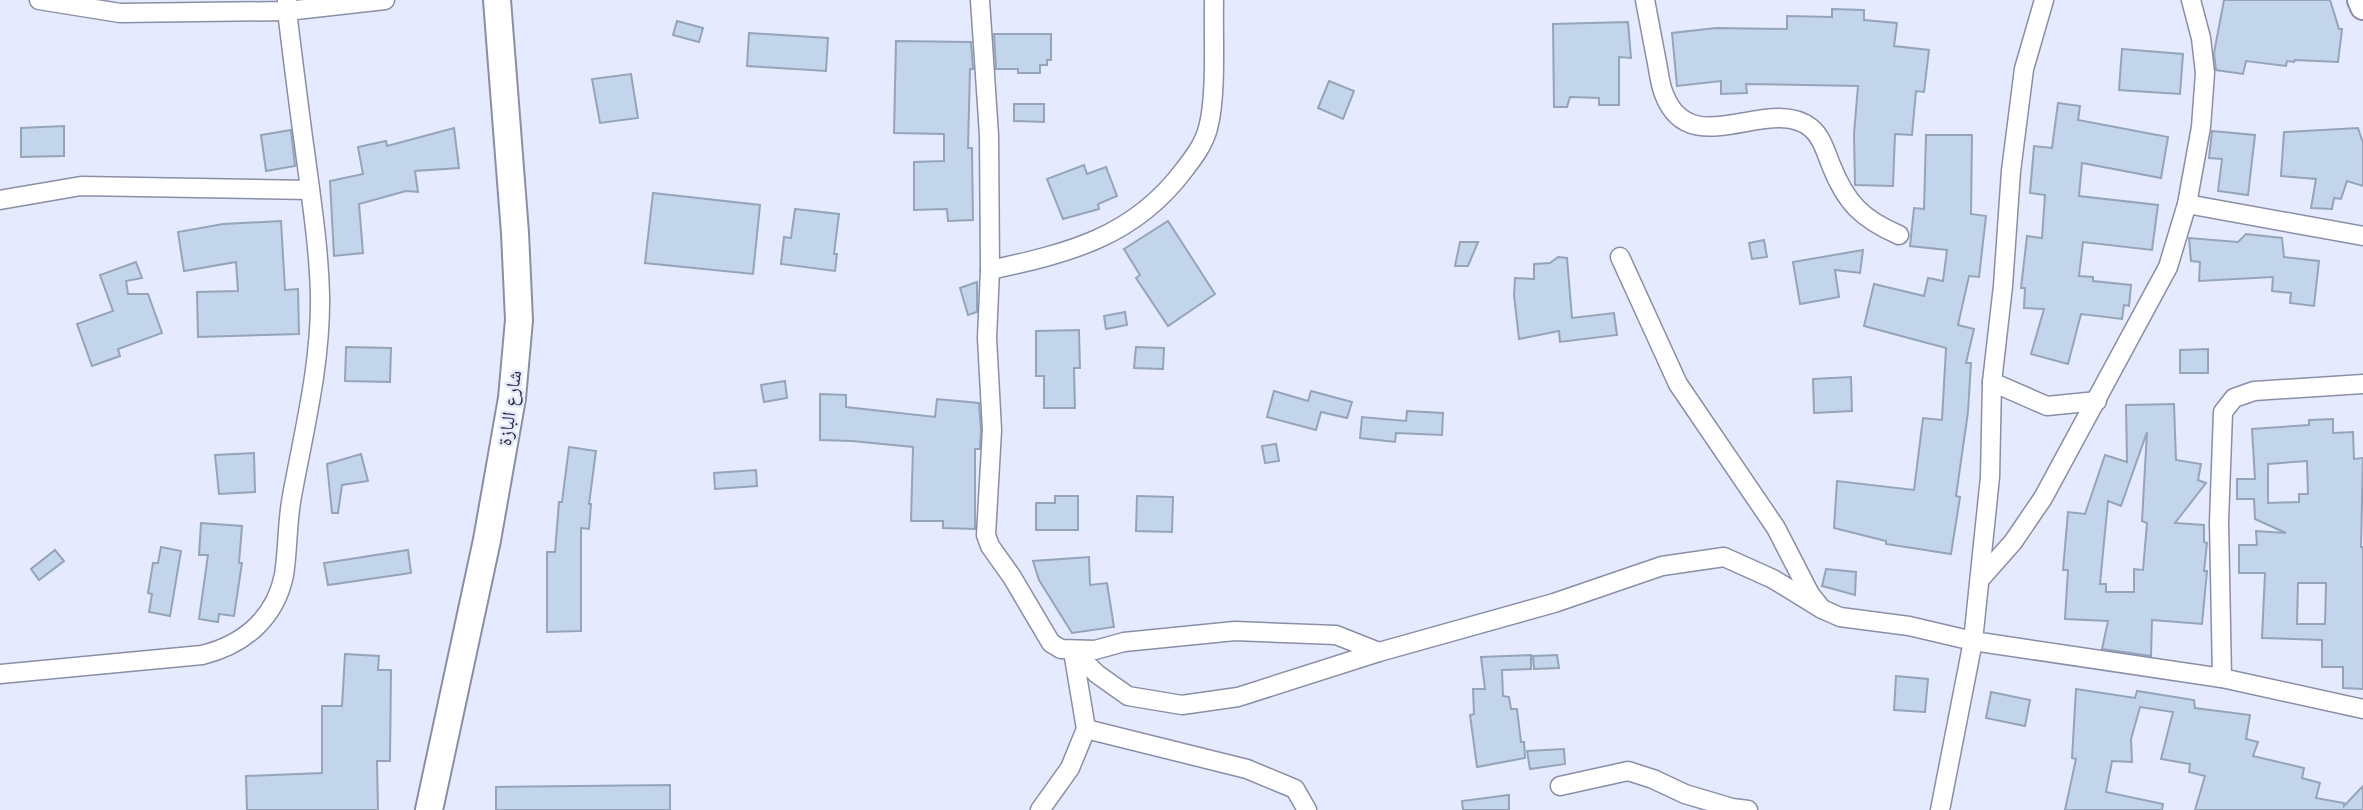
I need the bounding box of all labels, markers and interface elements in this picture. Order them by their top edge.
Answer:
street label: شارع البازة [491,369,528,447]

